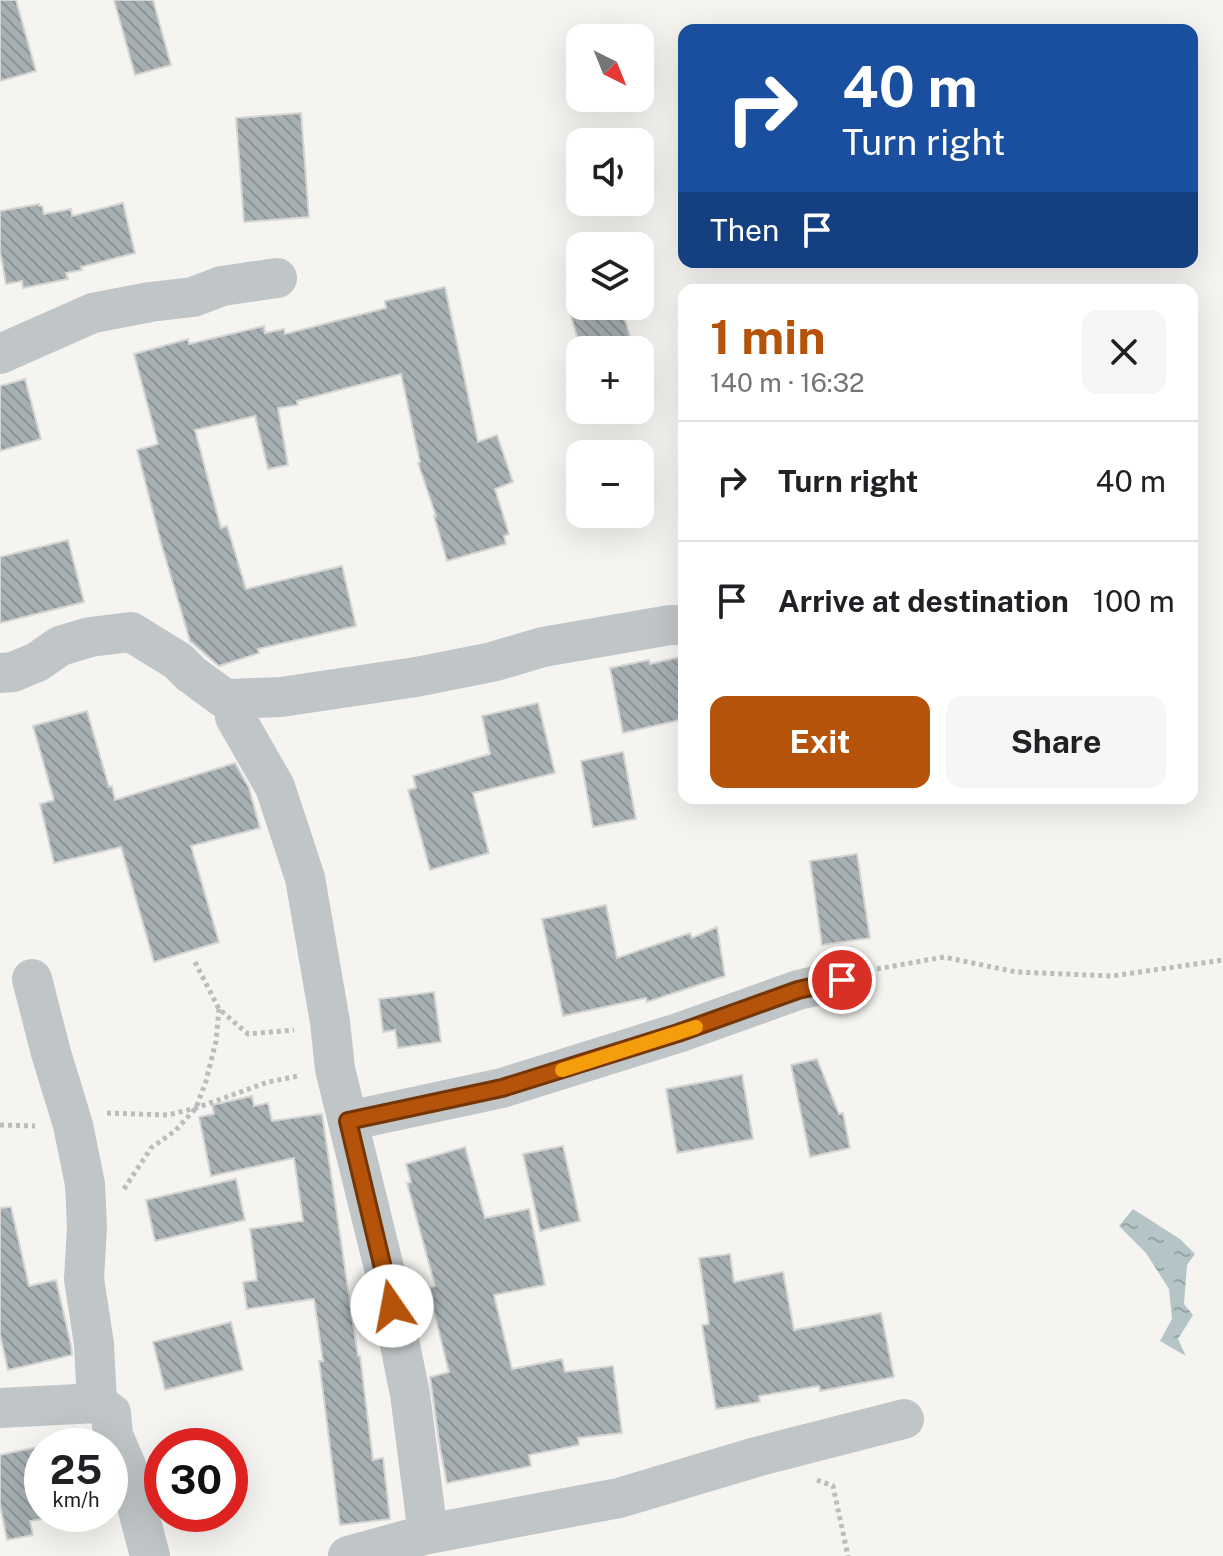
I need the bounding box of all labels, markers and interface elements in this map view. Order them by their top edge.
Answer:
north arrow [566,24,654,112]
map controls [566,24,654,528]
text: 40 m [842,54,978,120]
icon: right [710,56,814,160]
text: Turn right [842,121,1005,163]
button: sound [566,128,654,216]
icon: arrive [795,208,839,252]
text: Then [710,212,779,248]
button: layers [566,232,654,320]
text: 1 min [710,308,826,365]
button: close [1082,310,1166,394]
button: + [566,336,654,424]
text: 140 m · 16:32 [710,367,865,398]
button: − [566,440,654,528]
icon: right [710,459,754,503]
text: Turn right [778,463,918,499]
text: 40 m [1096,463,1166,499]
icon: arrive [710,579,754,623]
text: Arrive at destination [778,583,1069,619]
text: 100 m [1093,583,1175,619]
button: Exit [710,696,930,788]
button: Share [946,696,1166,788]
pin [808,946,876,1014]
icon: arrive [820,958,864,1002]
position arrow [350,1264,434,1348]
speed limit sign: 30 [144,1428,248,1532]
text: 25 [50,1446,102,1493]
text: km/h [52,1488,100,1512]

